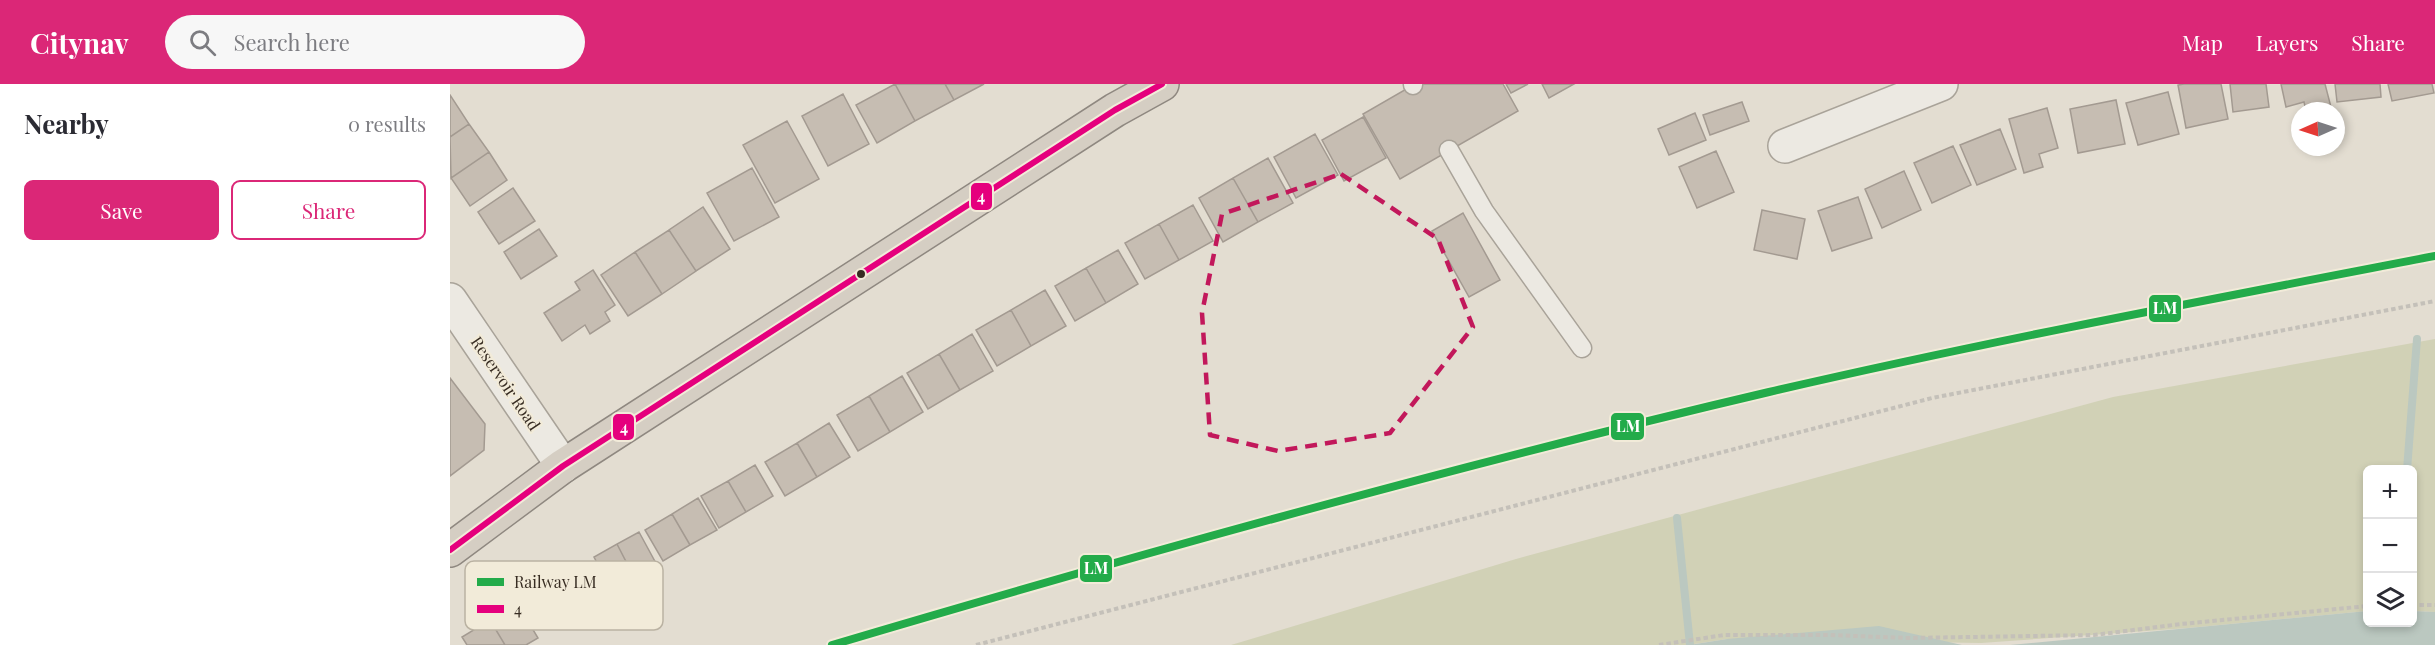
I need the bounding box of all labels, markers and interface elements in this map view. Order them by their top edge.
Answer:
search box [165,15,585,69]
text: Citynav [30,24,129,61]
icon: search [186,26,219,59]
text: Search here [234,27,350,57]
text: Map [2182,28,2223,56]
text: Layers [2256,28,2318,56]
text: Share [2351,28,2405,56]
north arrow [2291,102,2345,156]
text: Nearby [24,106,109,141]
text: 0 results [348,110,426,137]
button: Save [24,180,219,240]
button: Share [231,180,426,240]
line badge: 4 [970,182,993,211]
text: 4 [977,185,985,206]
unlabelled marker [855,268,867,280]
line badge: LM [2148,294,2182,323]
text: LM [2153,297,2177,318]
street label: Reservoir Road [467,332,545,434]
line badge: LM [1610,412,1645,441]
line badge: 4 [612,413,635,441]
text: LM [1616,415,1640,436]
text: 4 [620,416,628,437]
map controls [2363,465,2417,627]
button: + [2363,465,2417,519]
button: − [2363,519,2417,573]
line badge: LM [1079,554,1113,583]
text: LM [1084,557,1108,578]
legend [465,561,663,630]
text: Railway LM [514,571,597,592]
button: layers [2363,573,2417,627]
text: 4 [514,598,522,619]

